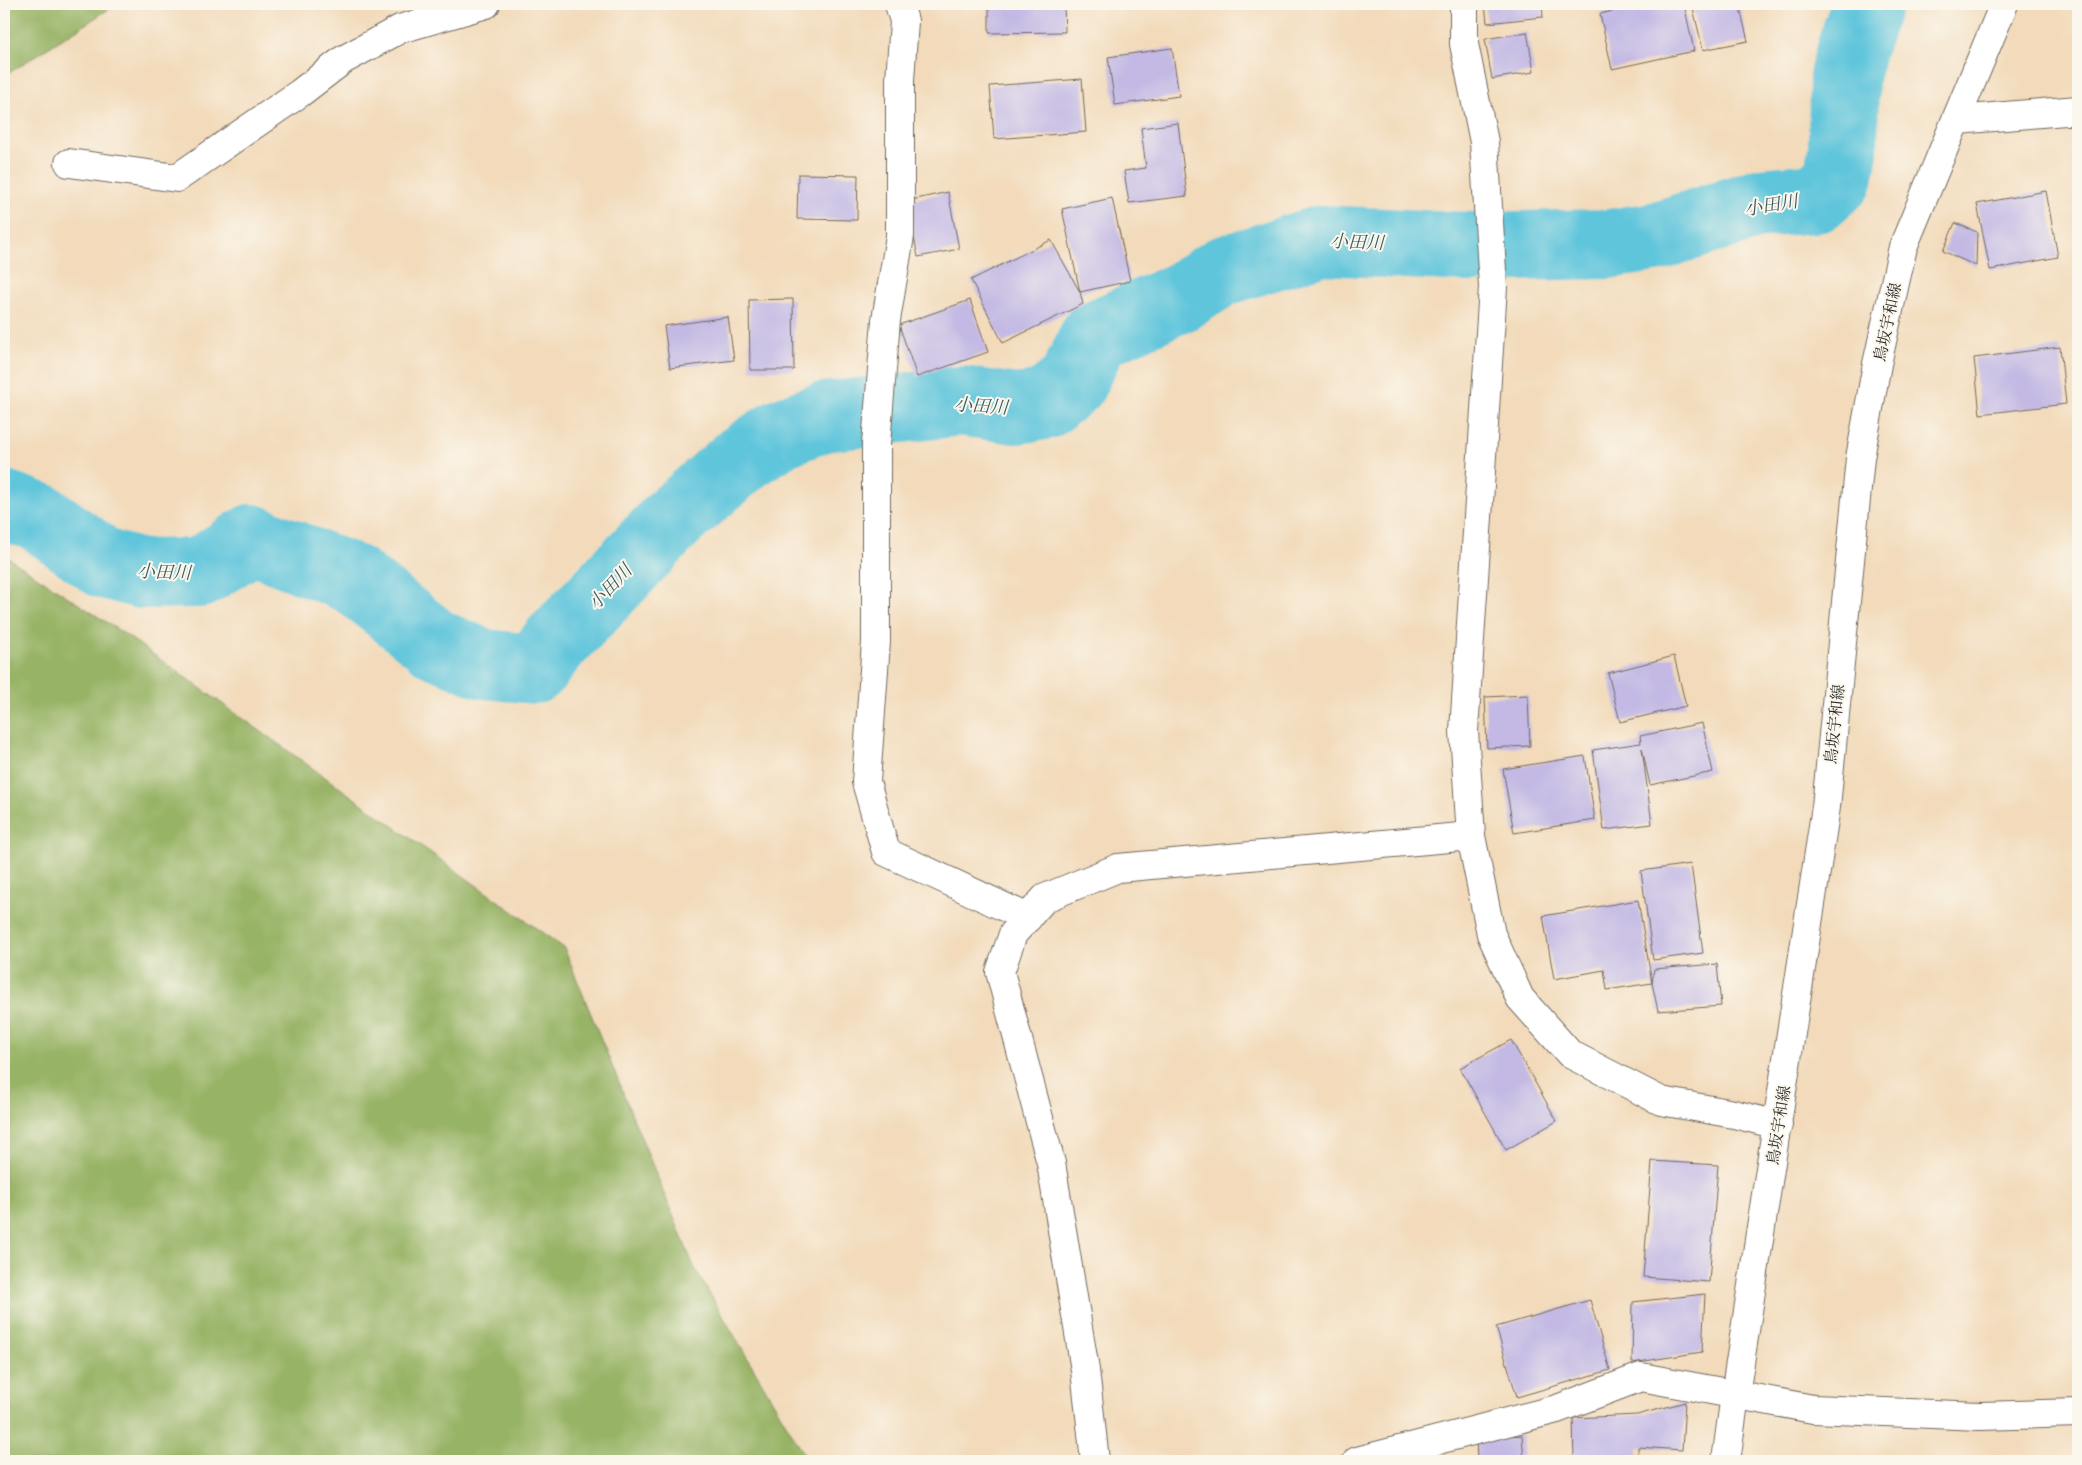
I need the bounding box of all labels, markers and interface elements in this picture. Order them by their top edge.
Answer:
water label: 小田川 [1743,190,1802,221]
water label: 小田川 [1330,230,1386,255]
street label: 鳥坂宇和線 [1870,281,1906,363]
water label: 小田川 [953,393,1011,420]
water label: 小田川 [584,558,639,615]
water label: 小田川 [137,560,193,585]
street label: 鳥坂宇和線 [1821,683,1849,765]
street label: 鳥坂宇和線 [1763,1084,1795,1166]

